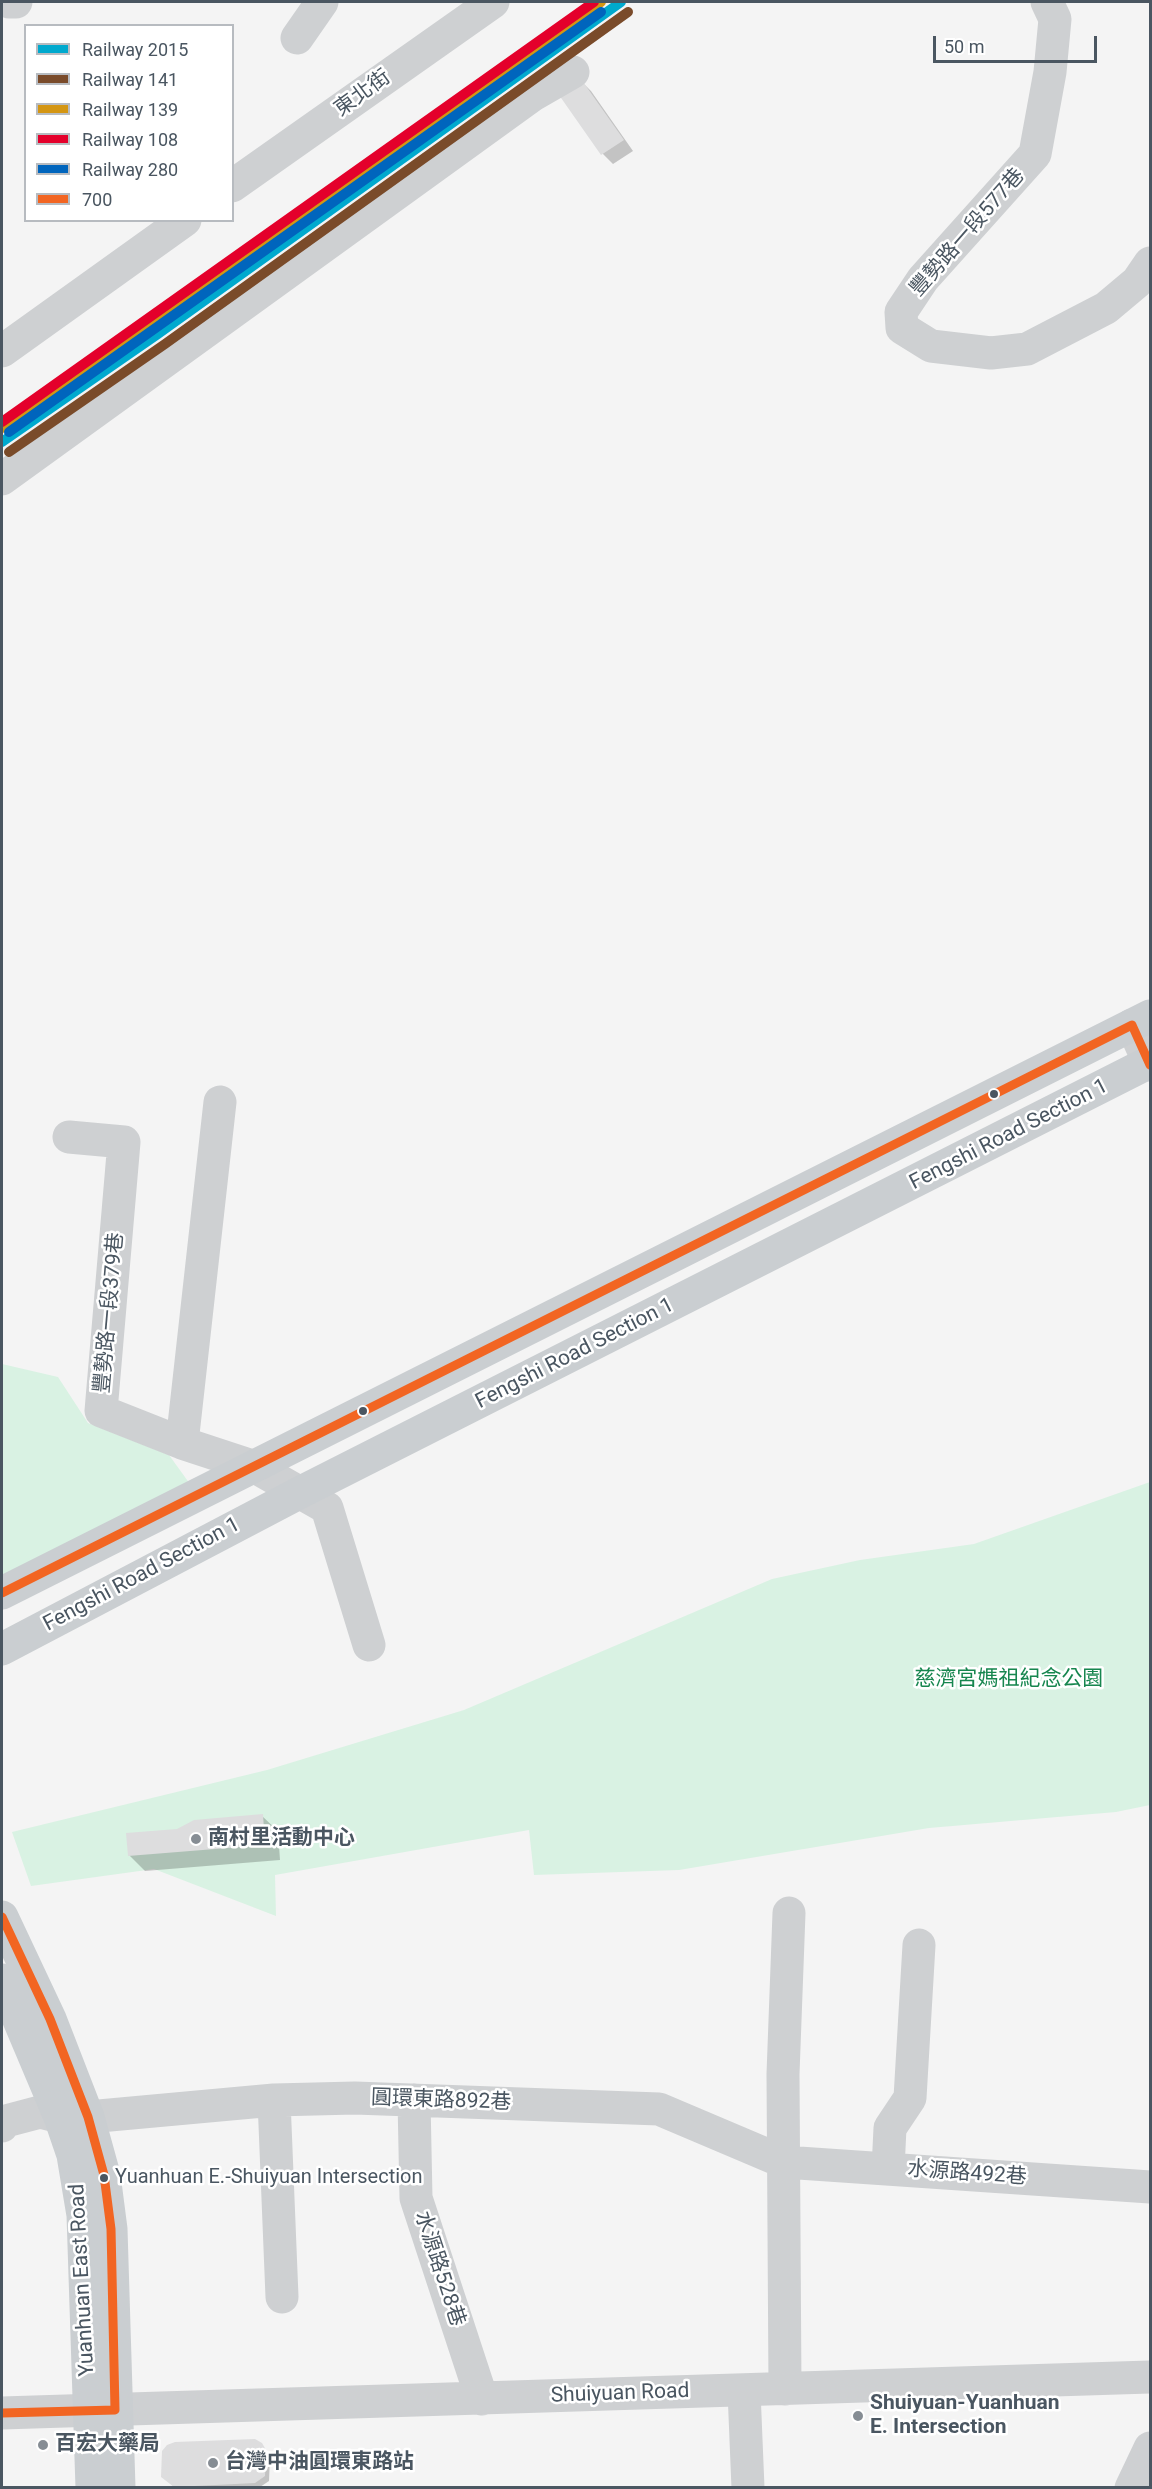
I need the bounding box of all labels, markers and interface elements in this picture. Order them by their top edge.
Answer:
legend [24,24,234,222]
scale bar [936,24,1100,62]
text: 50 m [944,36,984,57]
text: Railway 2015 [82,39,188,60]
street label: 東北街 [330,65,396,123]
text: Railway 141 [82,69,178,90]
text: Railway 139 [82,99,178,120]
text: Railway 108 [82,129,178,150]
text: Railway 280 [82,159,178,180]
street label: 豐勢路一段577巷 [906,164,1030,302]
text: 700 [82,189,112,210]
street label: Fengshi Road Section 1 [906,1074,1112,1196]
unlabelled marker [988,1088,1000,1100]
street label: 豐勢路一段379巷 [90,1232,130,1394]
street label: Fengshi Road Section 1 [472,1293,678,1415]
unlabelled marker [357,1405,369,1417]
street label: Fengshi Road Section 1 [39,1512,245,1638]
park label: 慈濟宮媽祖紀念公園 [915,1667,1103,1693]
place label: 南村里活動中心 [208,1826,355,1852]
marker: 南村里活動中心 [189,1832,203,1846]
street label: 圓環東路892巷 [370,2086,512,2116]
street label: 水源路492巷 [907,2157,1027,2191]
place label: Yuanhuan E.-Shuiyuan Intersection [115,2166,422,2190]
marker: Yuanhuan E.-Shuiyuan Intersection [98,2172,110,2184]
street label: Yuanhuan East Road [65,2183,101,2377]
street label: 水源路528巷 [409,2208,469,2330]
street label: Shuiyuan Road [550,2379,690,2409]
place label: Shuiyuan-Yuanhuan E. Intersection [870,2391,1060,2441]
marker: Shuiyuan-Yuanhuan E. Intersection [851,2409,865,2423]
place label: 百宏大藥局 [55,2432,160,2458]
marker: 百宏大藥局 [36,2438,50,2452]
place label: 台灣中油圓環東路站 [225,2450,414,2476]
marker: 台灣中油圓環東路站 [206,2456,220,2470]

